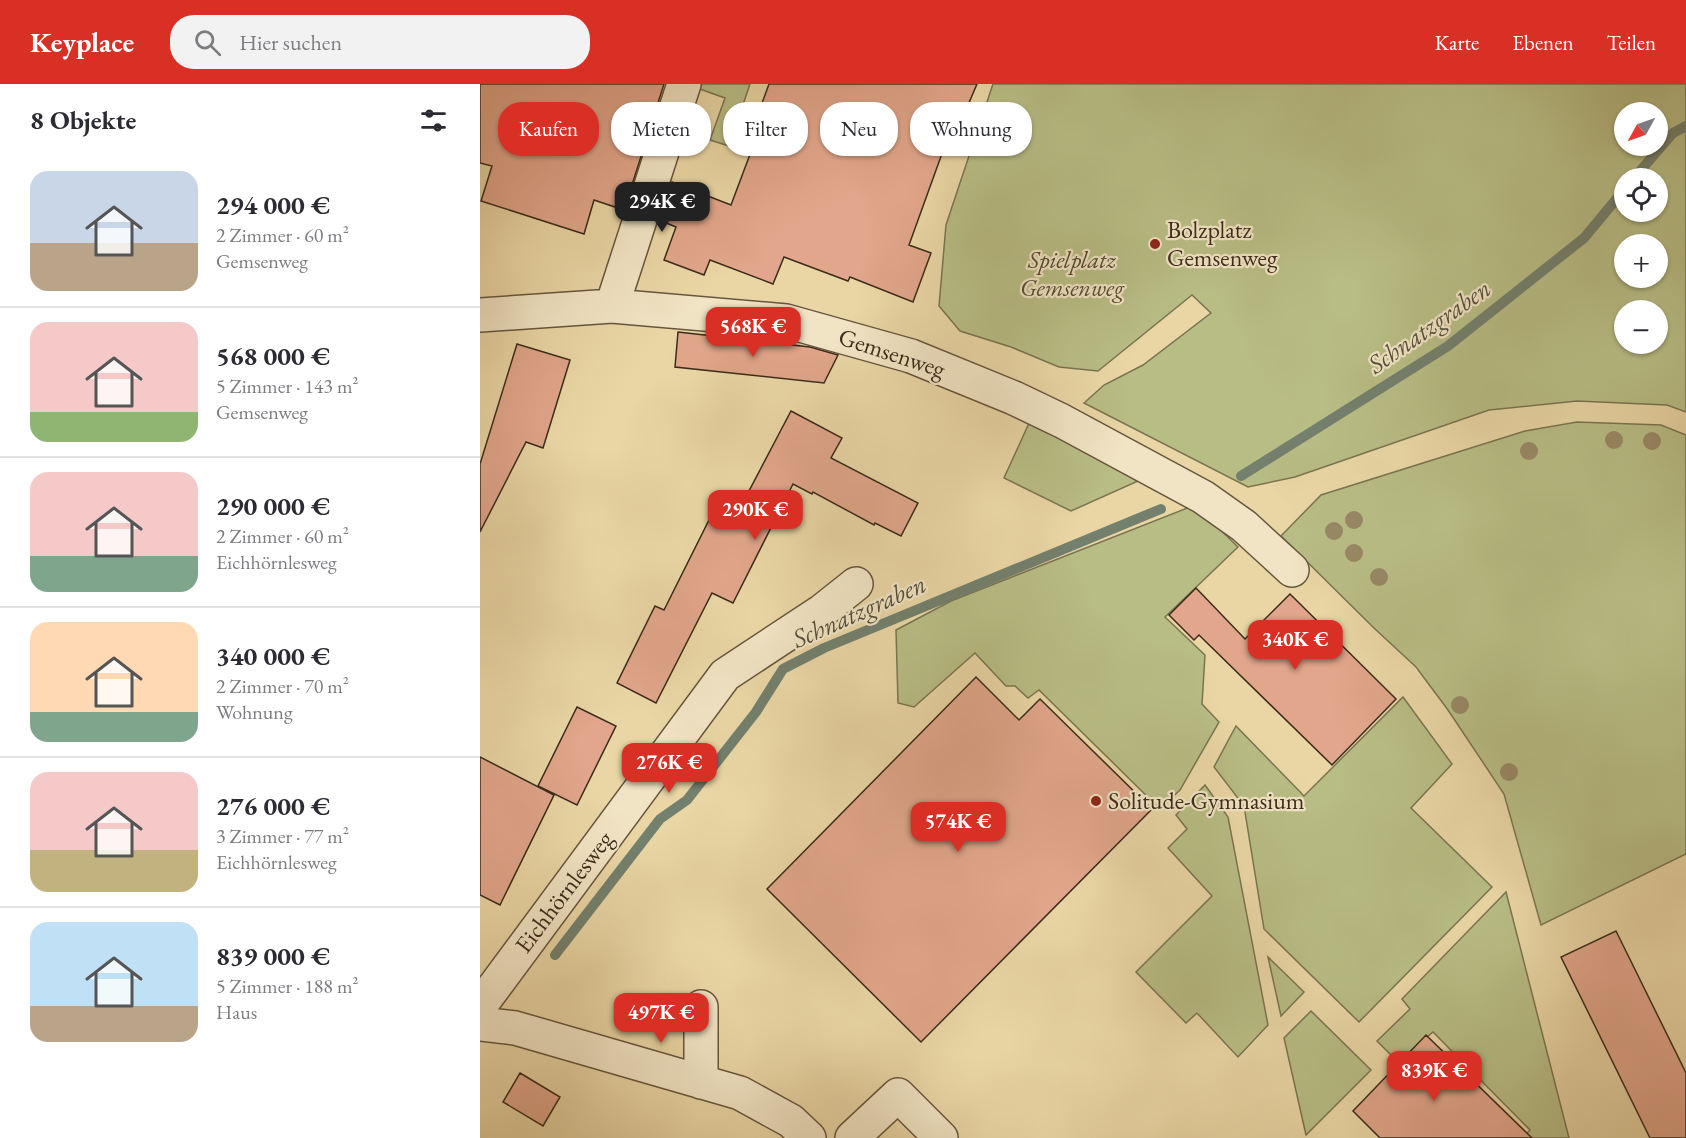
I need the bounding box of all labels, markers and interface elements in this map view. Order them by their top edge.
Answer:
search box [170,15,590,69]
text: Keyplace [30,24,134,60]
icon: search [191,26,224,59]
text: Hier suchen [239,28,342,57]
text: Karte [1435,29,1479,56]
text: Ebenen [1512,29,1573,56]
text: Teilen [1606,29,1656,56]
chip: Kaufen [498,102,599,156]
chip: Mieten [611,102,711,156]
chip: Filter [723,102,808,156]
chip: Neu [820,102,898,156]
chip: Wohnung [910,102,1032,156]
north arrow [1614,102,1668,156]
map controls [1614,102,1668,354]
text: 8 Objekte [30,103,136,137]
icon: filters [417,104,450,137]
button: locate [1614,168,1668,222]
pin: 294K € [613,182,711,233]
text: 294 000 € [216,188,330,222]
text: 294K € [629,188,695,214]
icon: home [78,195,150,267]
place label: Bolzplatz Gemsenweg [1167,214,1278,273]
text: 2 Zimmer · 60 m² [216,222,349,248]
button: + [1614,234,1668,288]
marker: Bolzplatz Gemsenweg [1148,237,1162,251]
park label: Spielplatz Gemsenweg [1020,244,1125,303]
text: Gemsenweg [216,248,308,274]
water label: Schnatzgraben [1360,271,1497,382]
button: − [1614,300,1668,354]
pin: 568K € [704,307,802,358]
text: 568K € [720,313,786,339]
street label: Gemsenweg [835,321,950,384]
text: 568 000 € [216,339,330,373]
icon: home [78,346,150,418]
text: 5 Zimmer · 143 m² [216,373,359,399]
text: Gemsenweg [216,399,308,425]
text: 290 000 € [216,489,330,523]
pin: 290K € [706,490,804,541]
icon: home [78,496,150,568]
text: 290K € [722,496,788,522]
text: 2 Zimmer · 60 m² [216,523,349,549]
text: Eichhörnlesweg [216,549,337,575]
water label: Schnatzgraben [786,566,931,656]
pin: 340K € [1246,620,1344,671]
text: 340K € [1262,626,1328,652]
text: 340 000 € [216,639,330,673]
icon: home [78,646,150,718]
text: 2 Zimmer · 70 m² [216,673,349,699]
text: Wohnung [216,699,293,725]
pin: 276K € [620,743,718,794]
text: 276K € [636,749,702,775]
place label: Solitude-Gymnasium [1108,785,1305,816]
text: 276 000 € [216,789,330,823]
marker: Solitude-Gymnasium [1089,794,1103,808]
icon: home [78,796,150,868]
pin: 574K € [909,802,1007,853]
text: 574K € [925,808,991,834]
text: 3 Zimmer · 77 m² [216,823,349,849]
street label: Eichhörnlesweg [508,824,620,959]
text: Eichhörnlesweg [216,849,337,875]
text: 839 000 € [216,939,330,973]
icon: home [78,946,150,1018]
text: 5 Zimmer · 188 m² [216,973,359,999]
pin: 497K € [612,993,710,1044]
text: Haus [216,999,257,1025]
text: 497K € [628,999,694,1025]
pin: 839K € [1385,1051,1483,1102]
text: 839K € [1401,1057,1467,1083]

